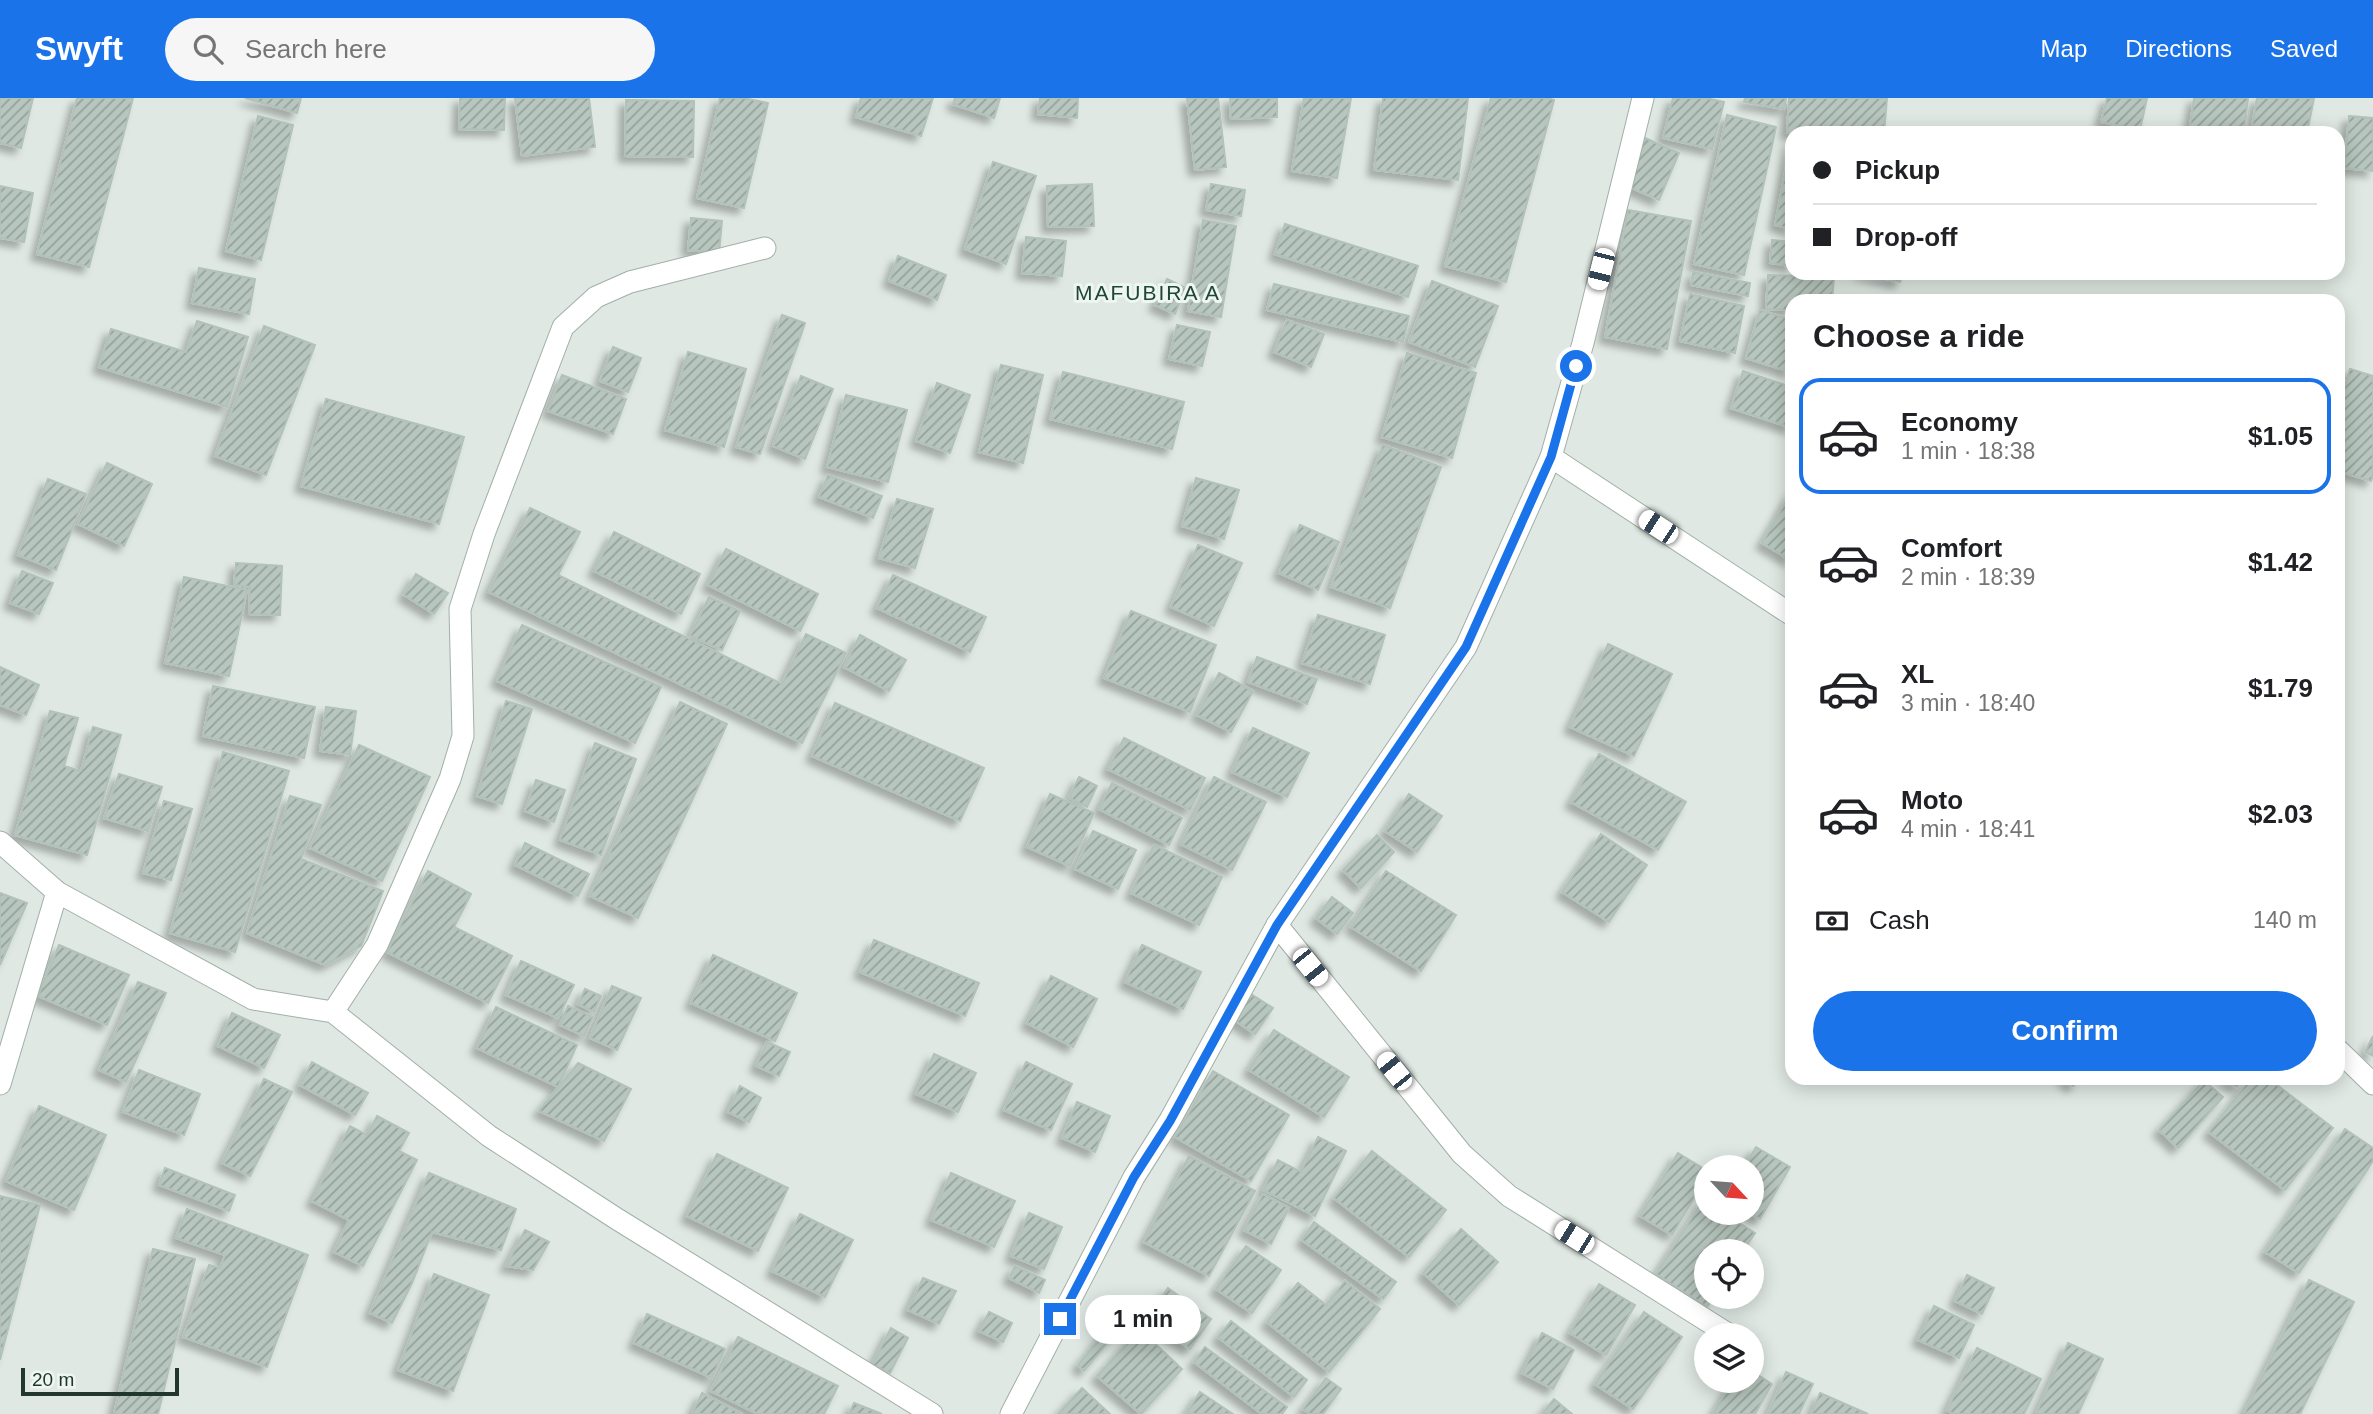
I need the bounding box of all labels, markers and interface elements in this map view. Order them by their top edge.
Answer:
search box [165,18,655,81]
text: Swyft [35,30,123,67]
icon: search [189,30,227,68]
text: Search here [245,34,387,64]
text: Map [2041,35,2087,62]
text: Directions [2125,35,2232,62]
text: Saved [2270,35,2338,62]
text: Pickup [1855,155,1940,185]
text: Drop-off [1855,222,1958,252]
car [1586,246,1617,292]
district label: MAFUBIRA A [1075,281,1221,304]
text: Choose a ride [1813,318,2025,354]
route start [1560,350,1592,382]
icon: car [1817,405,1880,468]
text: Economy [1901,407,2018,437]
text: $1.05 [2248,421,2313,451]
text: 1 min · 18:38 [1901,438,2035,464]
car [1635,507,1682,547]
icon: car [1817,531,1880,594]
text: Comfort [1901,533,2002,563]
text: $1.42 [2248,547,2313,577]
text: 2 min · 18:39 [1901,564,2035,590]
icon: car [1817,657,1880,720]
text: XL [1901,659,1934,689]
text: $1.79 [2248,673,2313,703]
text: 3 min · 18:40 [1901,690,2035,716]
icon: car [1817,783,1880,846]
text: Moto [1901,785,1963,815]
text: $2.03 [2248,799,2313,829]
text: 4 min · 18:41 [1901,816,2035,842]
icon: cash [1813,902,1851,940]
text: Cash [1869,905,1930,935]
text: 140 m [2253,907,2317,933]
car [1289,944,1332,990]
button: Confirm [1813,991,2317,1071]
car [1373,1048,1416,1094]
north arrow [1694,1155,1764,1225]
map controls [1694,1155,1764,1393]
car [1551,1217,1598,1257]
button: locate [1694,1239,1764,1309]
callout: 1 min [1084,1294,1200,1344]
route end [1044,1303,1076,1335]
text: 1 min [1113,1306,1173,1332]
button: layers [1694,1323,1764,1393]
scale bar [21,1365,178,1397]
text: 20 m [32,1369,74,1390]

